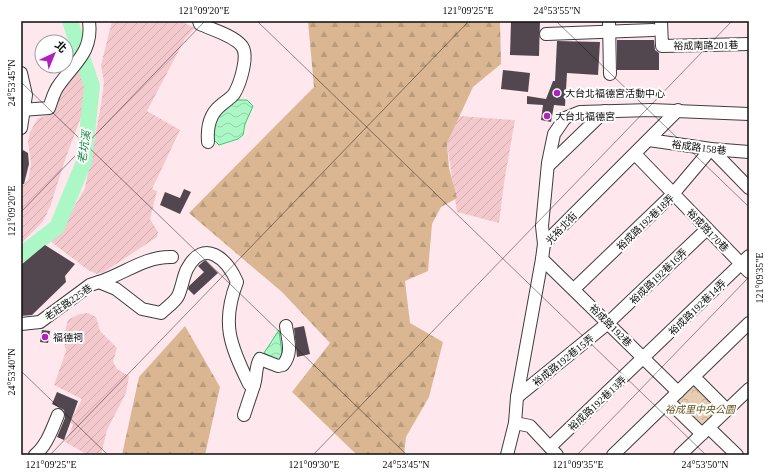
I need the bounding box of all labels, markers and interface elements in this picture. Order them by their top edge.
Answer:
text: 121°09'20"E [179,5,230,16]
text: 121°09'25"E [443,5,494,16]
text: 24°53'55"N [533,5,581,16]
north arrow [34,34,74,74]
text: 北 [53,39,69,55]
street label: 裕成南路201巷 [673,39,739,52]
text: 24°53'45"N [6,59,17,107]
marker: 大台北福德宮活動中心 [552,88,562,98]
place label: 大台北福德宮活動中心 [565,88,665,99]
marker: 大台北福德宮 [542,111,552,121]
place label: 大台北福德宮 [555,111,615,122]
water label: 老坑溪 [75,128,93,164]
street label: 裕成路158巷 [671,139,727,156]
text: 121°09'20"E [6,186,17,237]
street label: 裕成路192巷18弄 [615,192,676,252]
street label: 裕成路170巷 [685,207,731,254]
street label: 光裕北街 [544,210,579,247]
street label: 裕成路192巷16弄 [628,246,689,306]
text: 121°09'35"E [754,253,765,304]
street label: 裕成路192巷14弄 [667,277,728,337]
street label: 老莊路225巷 [43,282,94,323]
street label: 裕成路192巷 [587,302,634,349]
marker: 福德祠 [40,332,50,342]
place label: 福德祠 [53,332,83,343]
street label: 裕成路192巷15弄 [531,333,596,388]
text: 24°53'40"N [6,348,17,396]
street label: 裕成路192巷13弄 [566,374,629,433]
park label: 裕成里中央公園 [665,404,737,415]
text: 121°09'25"E [26,459,77,470]
text: 121°09'30"E [289,459,340,470]
text: 24°53'45"N [382,459,430,470]
text: 121°09'35"E [553,459,604,470]
text: 24°53'50"N [681,459,729,470]

